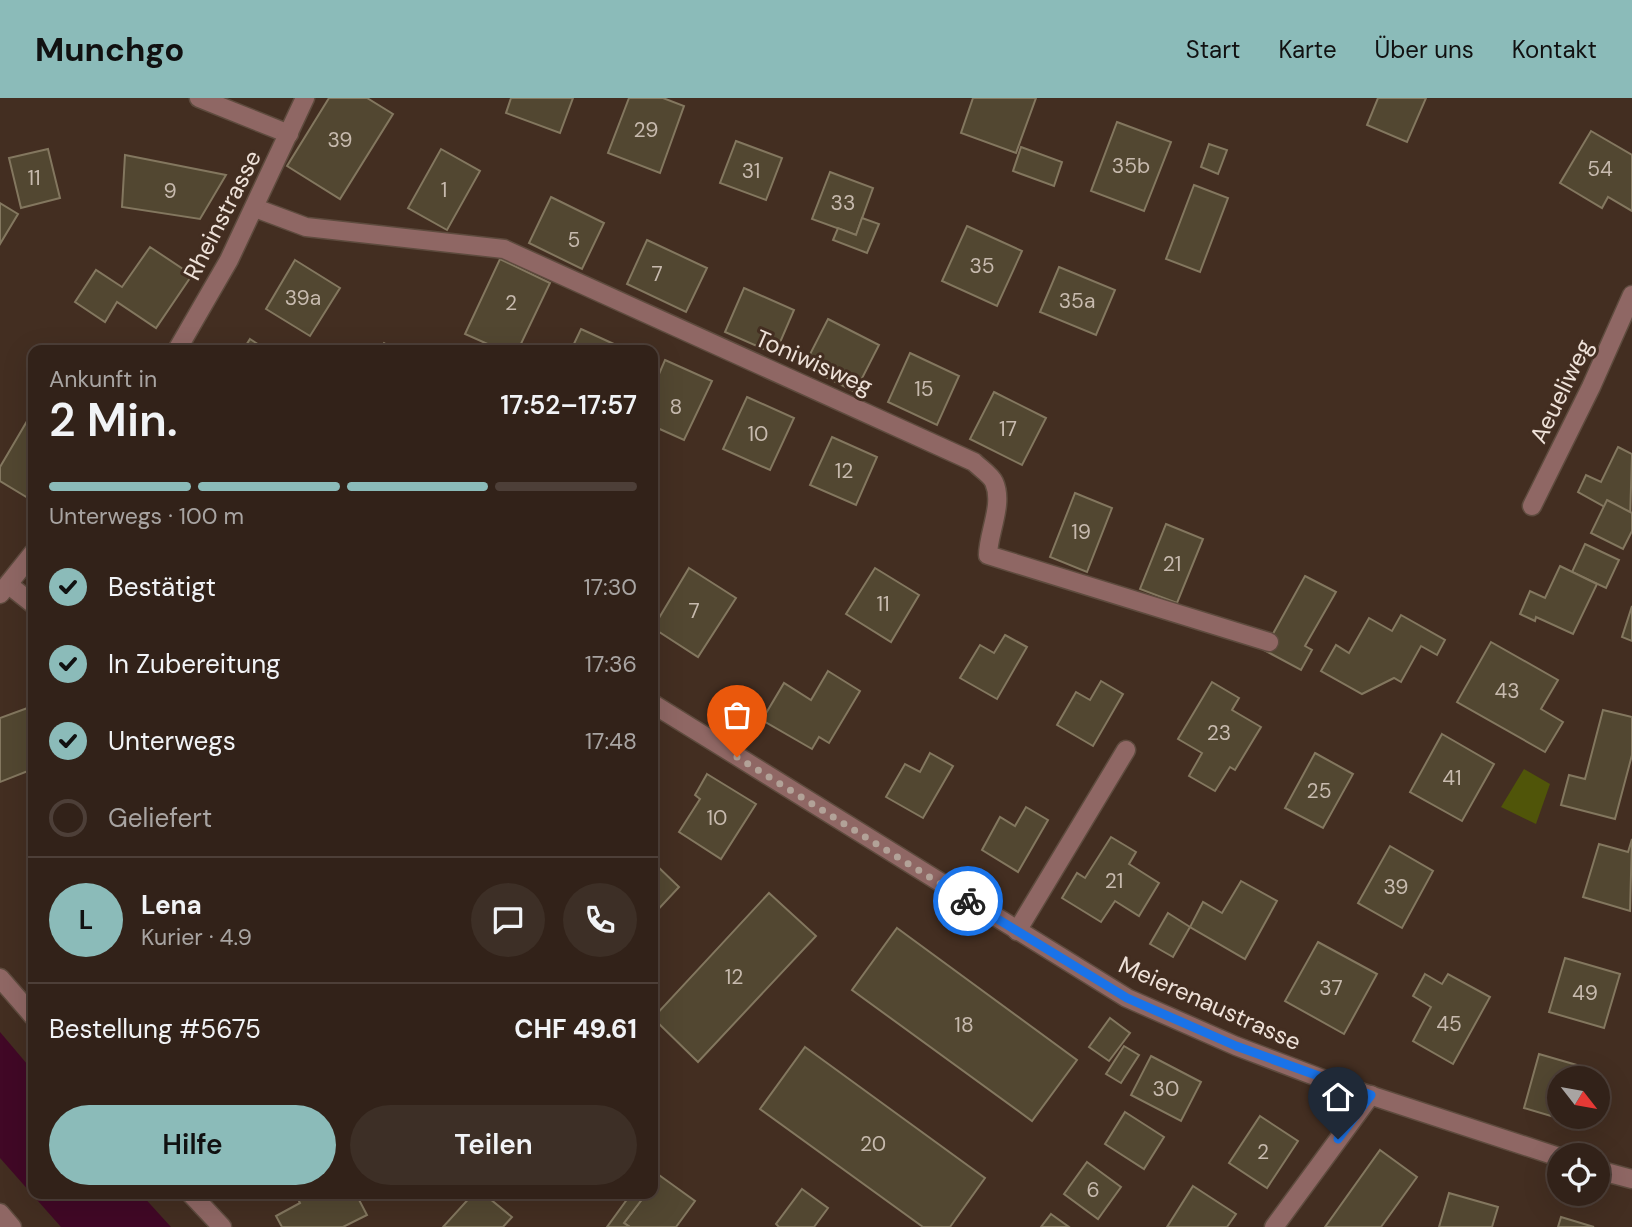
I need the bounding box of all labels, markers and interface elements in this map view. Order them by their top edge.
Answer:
text: Munchgo [35,28,185,71]
text: Start [1186,34,1240,65]
text: Karte [1278,34,1337,65]
text: Über uns [1375,34,1474,65]
text: Kontakt [1512,34,1597,65]
house number: 29 [633,116,659,144]
house number: 39 [328,126,353,154]
street label: Rheinstrasse [176,145,268,285]
house number: 35b [1112,152,1150,180]
house number: 54 [1587,155,1613,183]
house number: 31 [742,157,760,185]
house number: 11 [27,164,41,192]
house number: 1 [441,176,447,204]
house number: 9 [163,177,177,205]
house number: 33 [831,189,855,217]
house number: 5 [568,226,580,254]
house number: 35 [969,252,995,280]
house number: 7 [651,260,663,288]
house number: 39a [285,284,321,312]
house number: 35a [1059,287,1095,315]
house number: 2 [505,289,517,317]
street label: Toniwisweg [750,322,878,402]
street label: Aeueliweg [1522,334,1600,448]
text: Ankunft in [49,364,157,394]
house number: 15 [914,375,934,403]
text: 17:52–17:57 [500,388,637,422]
text: 2 Min. [49,390,178,450]
house number: 8 [670,393,682,421]
house number: 17 [999,415,1017,443]
house number: 10 [748,420,768,448]
house number: 12 [835,457,853,485]
text: Unterwegs · 100 m [49,501,244,531]
house number: 19 [1071,518,1091,546]
house number: 21 [1163,550,1181,578]
icon: check [49,568,87,606]
text: Bestätigt [108,570,216,604]
text: 17:30 [584,572,637,602]
house number: 11 [876,590,890,618]
house number: 7 [688,597,700,625]
icon: check [49,645,87,683]
text: In Zubereitung [108,647,281,681]
text: 17:36 [585,649,637,679]
house number: 43 [1494,677,1520,705]
pin [707,685,767,757]
icon: bag [718,696,756,734]
house number: 23 [1207,719,1231,747]
icon: check [49,722,87,760]
text: Unterwegs [108,724,236,758]
text: 17:48 [585,726,637,756]
house number: 41 [1442,764,1462,792]
house number: 25 [1307,777,1331,805]
text: Geliefert [108,801,212,835]
house number: 10 [707,804,727,832]
courier [933,866,1003,936]
house number: 21 [1105,867,1123,895]
house number: 39 [1384,873,1409,901]
icon: bike [949,882,987,920]
button: chat [471,883,545,957]
button: phone [563,883,637,957]
text: Lena [141,888,202,922]
text: L [79,903,93,937]
text: Kurier · 4.9 [141,922,252,952]
street label: Meierenaustrasse [1114,949,1306,1057]
house number: 12 [725,963,743,991]
house number: 37 [1319,974,1343,1002]
house number: 49 [1572,979,1598,1007]
house number: 45 [1436,1010,1462,1038]
house number: 18 [954,1011,974,1039]
text: Bestellung #5675 [49,1012,261,1046]
text: CHF 49.61 [514,1012,637,1046]
north arrow [1547,1066,1610,1129]
map controls [1547,1066,1610,1206]
pin [1308,1067,1368,1139]
house number: 30 [1153,1075,1179,1103]
icon: home [1319,1078,1357,1116]
button: Hilfe [49,1105,336,1185]
button: Teilen [350,1105,637,1185]
house number: 20 [860,1130,886,1158]
house number: 2 [1257,1138,1269,1166]
button: locate [1547,1143,1610,1206]
house number: 6 [1086,1176,1100,1204]

